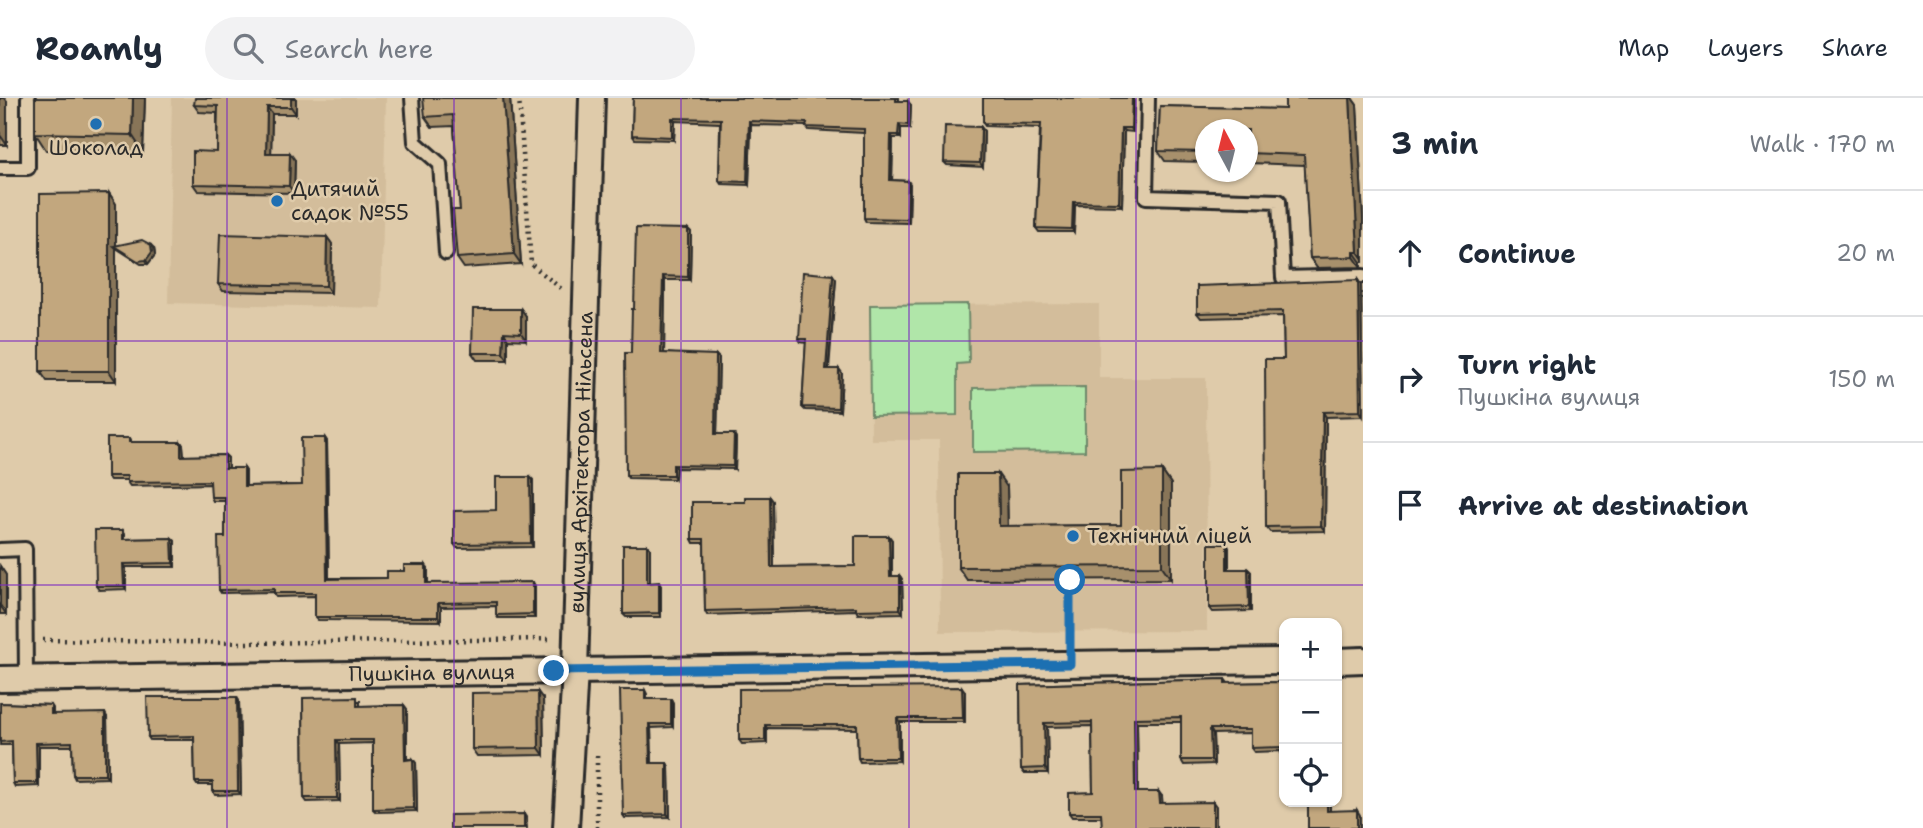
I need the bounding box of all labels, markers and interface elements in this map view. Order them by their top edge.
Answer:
search box [205,17,695,80]
text: Roamly [35,26,163,71]
icon: search [229,29,267,67]
text: Search here [285,31,433,66]
text: Map [1618,32,1669,64]
text: Layers [1707,32,1784,64]
text: Share [1822,32,1888,64]
marker: Шоколад [88,116,104,132]
north arrow [1195,119,1258,182]
text: 3 min [1391,123,1478,164]
text: Walk · 170 m [1750,129,1895,159]
place label: Шоколад [49,134,143,162]
place label: Дитячий садок №55 [291,175,409,227]
marker: Дитячий садок №55 [269,193,285,209]
icon: ahead [1391,234,1429,272]
text: Continue [1458,236,1576,271]
text: 20 m [1836,238,1895,268]
street label: вулиця Архітектора Нільсена [563,311,600,614]
text: Turn right [1458,347,1596,382]
icon: right [1391,360,1429,398]
text: 150 m [1828,364,1895,394]
text: Пушкіна вулиця [1458,382,1640,412]
icon: arrive [1391,486,1429,524]
text: Arrive at destination [1458,488,1748,523]
place label: Технічний ліцей [1087,522,1252,550]
marker: Технічний ліцей [1065,528,1081,544]
route start [1054,564,1085,595]
map controls [1279,618,1342,807]
button: + [1279,618,1342,681]
route end [538,655,569,686]
street label: Пушкіна вулиця [348,658,515,688]
button: − [1279,681,1342,744]
button: locate [1279,744,1342,807]

